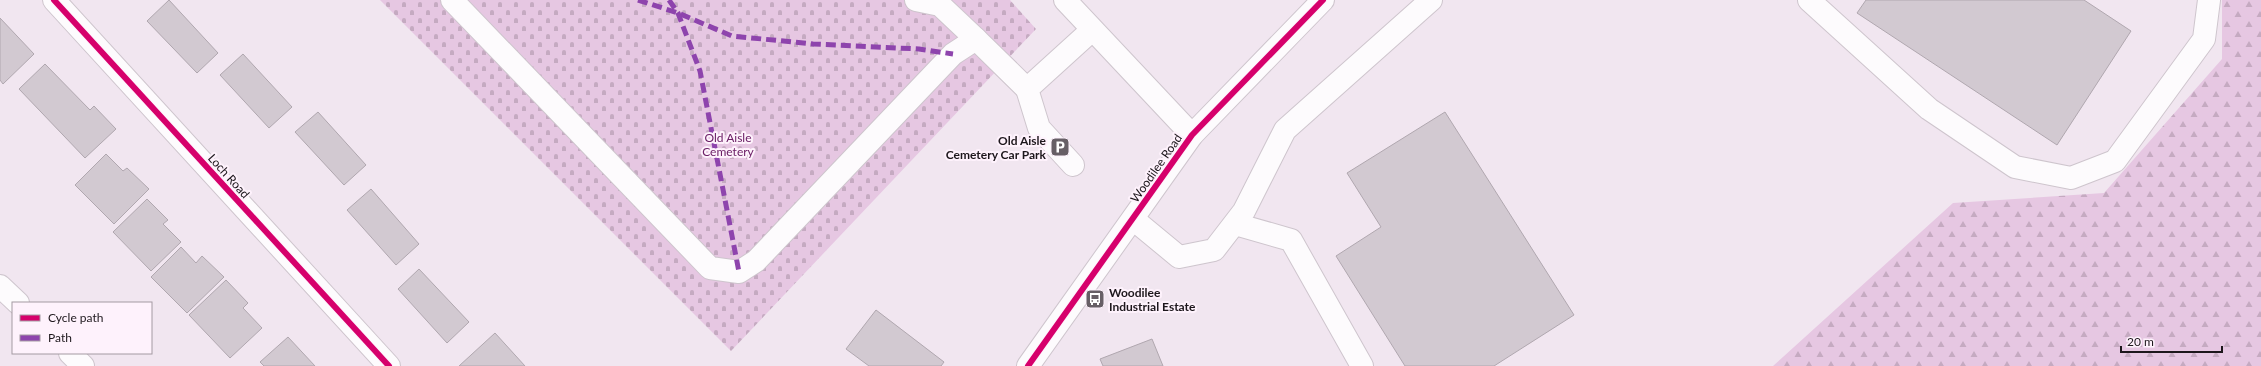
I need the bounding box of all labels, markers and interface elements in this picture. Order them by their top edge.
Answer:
park label: Old Aisle Cemetery [702,130,755,159]
street label: Woodilee Road [1127,131,1185,205]
place label: Old Aisle Cemetery Car Park [946,133,1047,162]
parking icon: Old Aisle Cemetery Car Park [1049,136,1071,158]
street label: Loch Road [205,151,253,201]
place label: Woodilee Industrial Estate [1109,285,1196,314]
bus stop icon: Woodilee Industrial Estate [1084,288,1106,310]
legend [12,302,152,354]
text: Cycle path [48,310,103,325]
scale bar [2121,328,2222,354]
text: Path [48,330,72,345]
text: 20 m [2127,334,2154,349]

